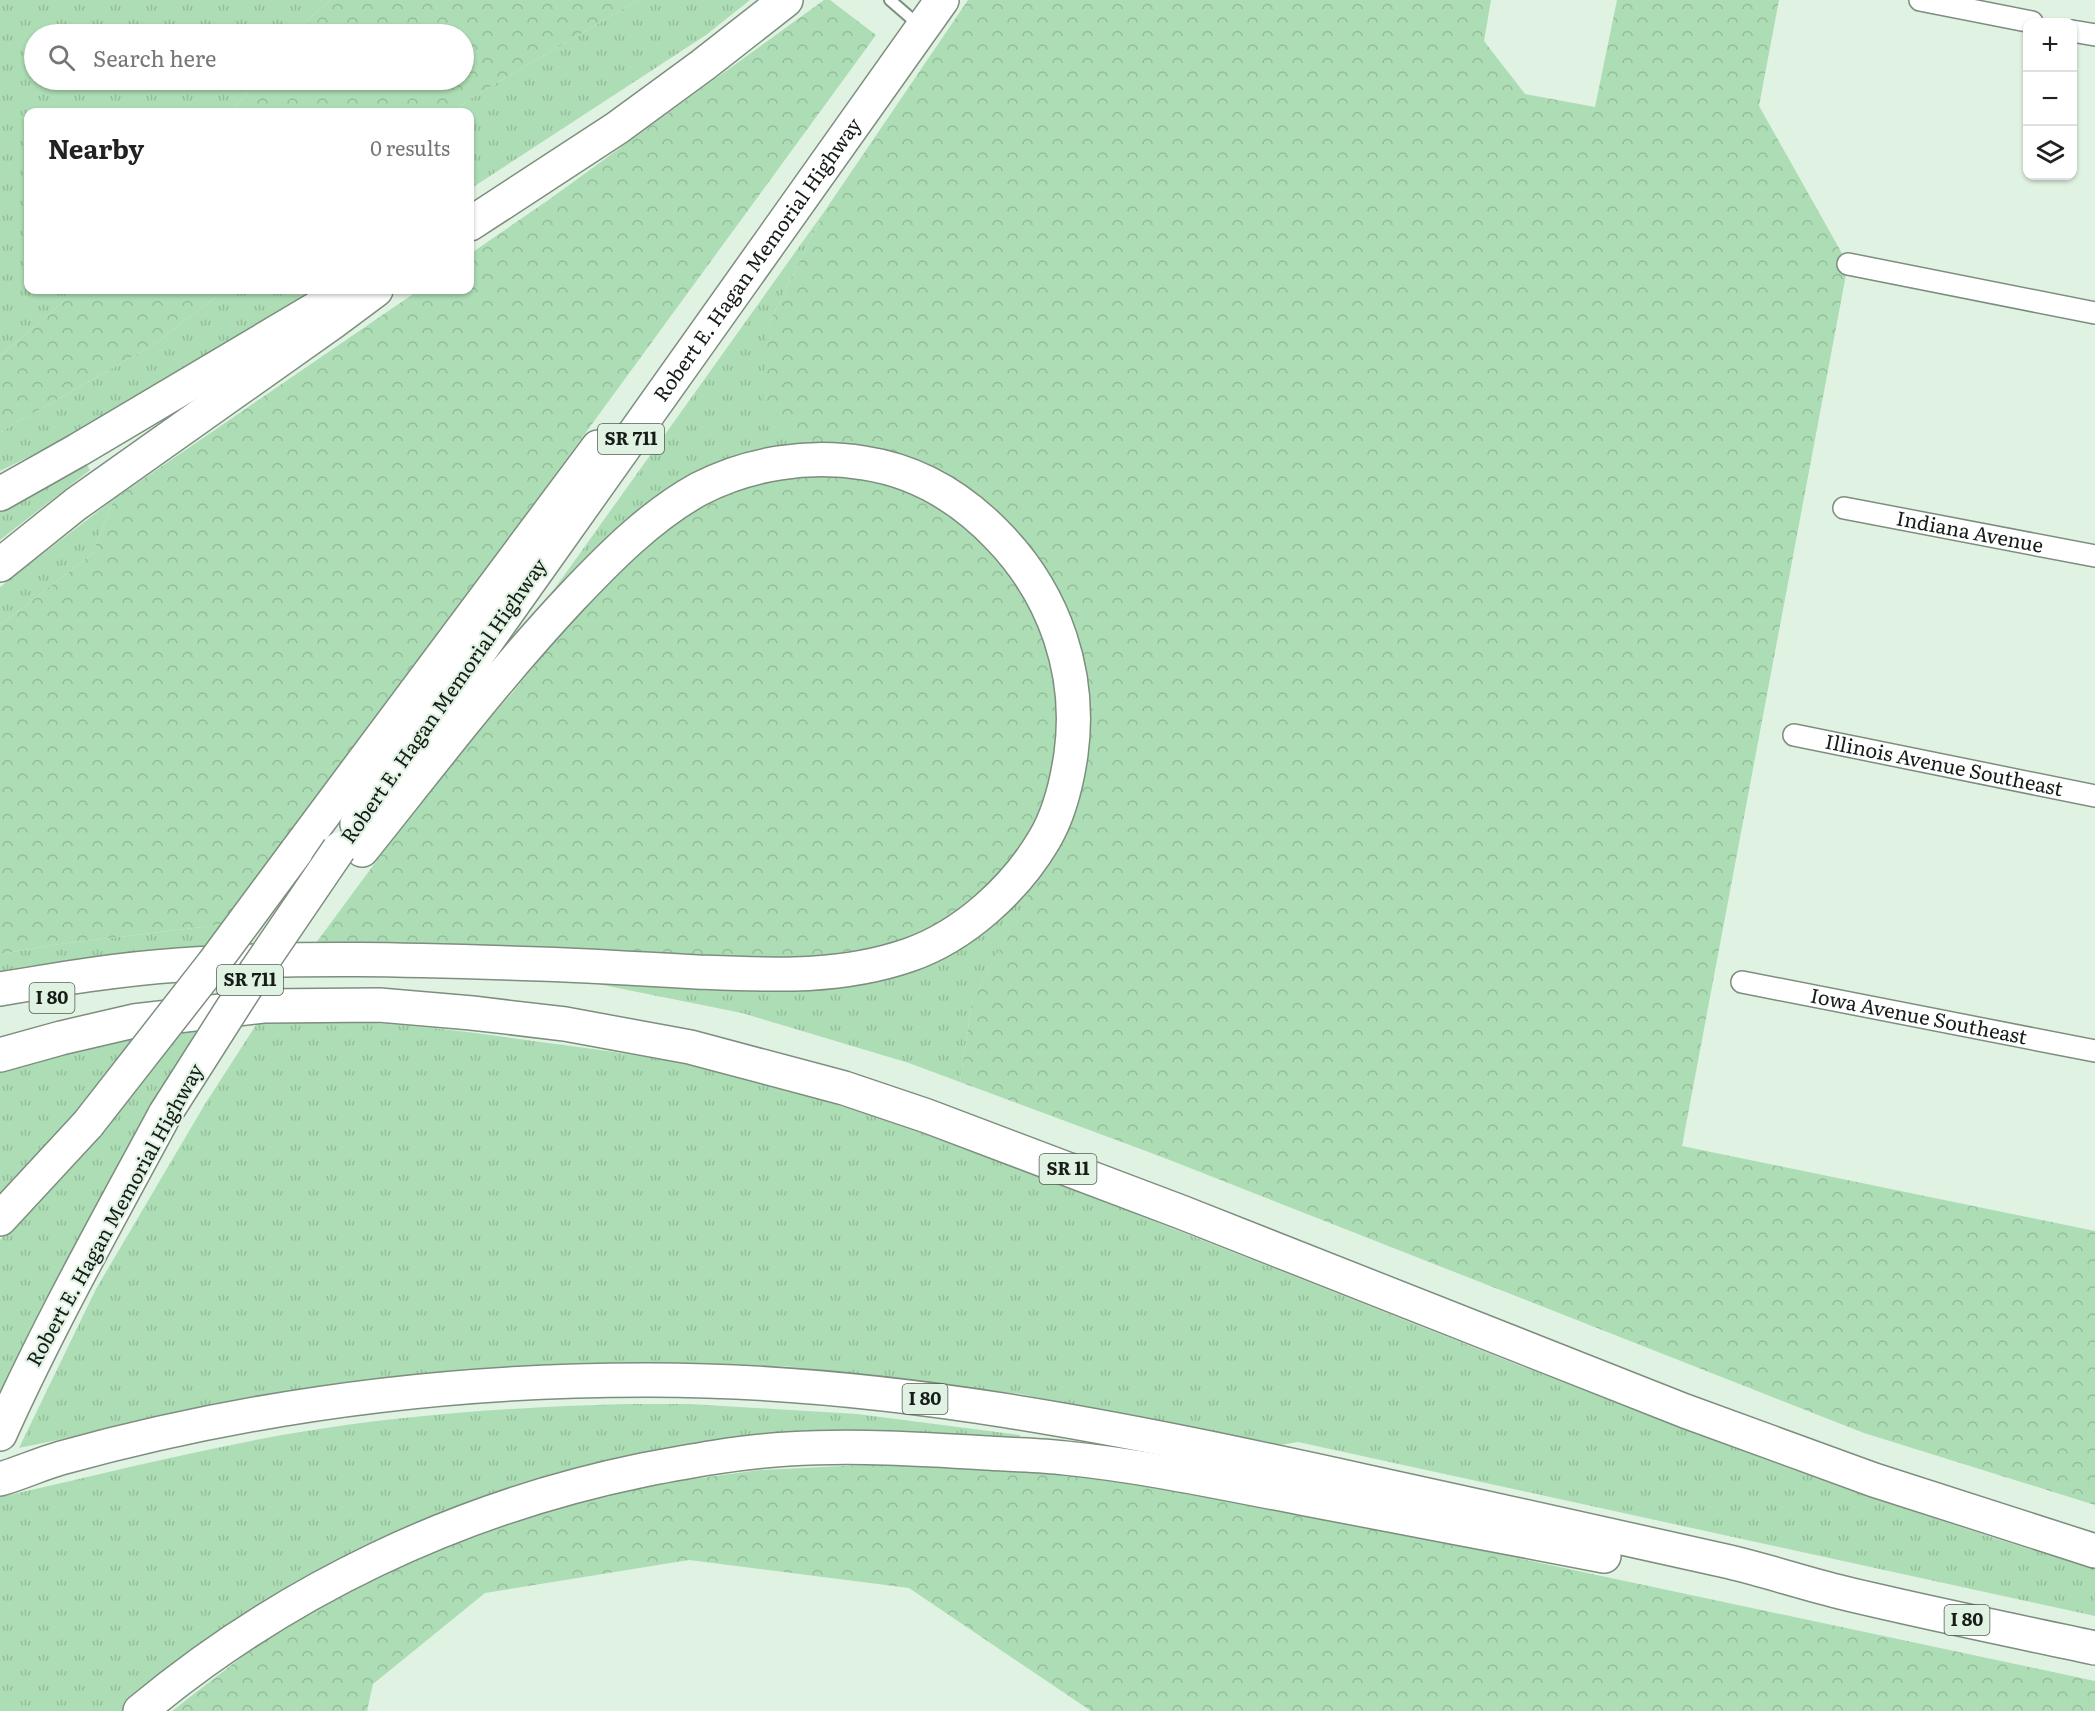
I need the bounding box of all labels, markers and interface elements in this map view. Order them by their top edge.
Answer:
map controls [2023,18,2077,180]
button: + [2023,18,2077,72]
search box [24,24,474,90]
icon: search [45,41,78,74]
text: Search here [93,41,216,74]
button: − [2023,72,2077,126]
street label: Robert E. Hagan Memorial Highway [645,110,868,407]
button: layers [2023,126,2077,180]
text: Nearby [48,128,144,167]
text: 0 results [370,132,450,162]
road number: SR 711 [598,424,664,454]
street label: Indiana Avenue [1894,501,2046,559]
street label: Robert E. Hagan Memorial Highway [332,551,553,849]
street label: Illinois Avenue Southeast [1823,725,2066,802]
road number: SR 711 [217,965,283,995]
street label: Iowa Avenue Southeast [1808,979,2030,1050]
road number: I 80 [29,983,74,1013]
street label: Robert E. Hagan Memorial Highway [17,1057,209,1371]
road number: SR 11 [1040,1154,1096,1184]
road number: I 80 [902,1384,948,1414]
road number: I 80 [1944,1605,1990,1635]

